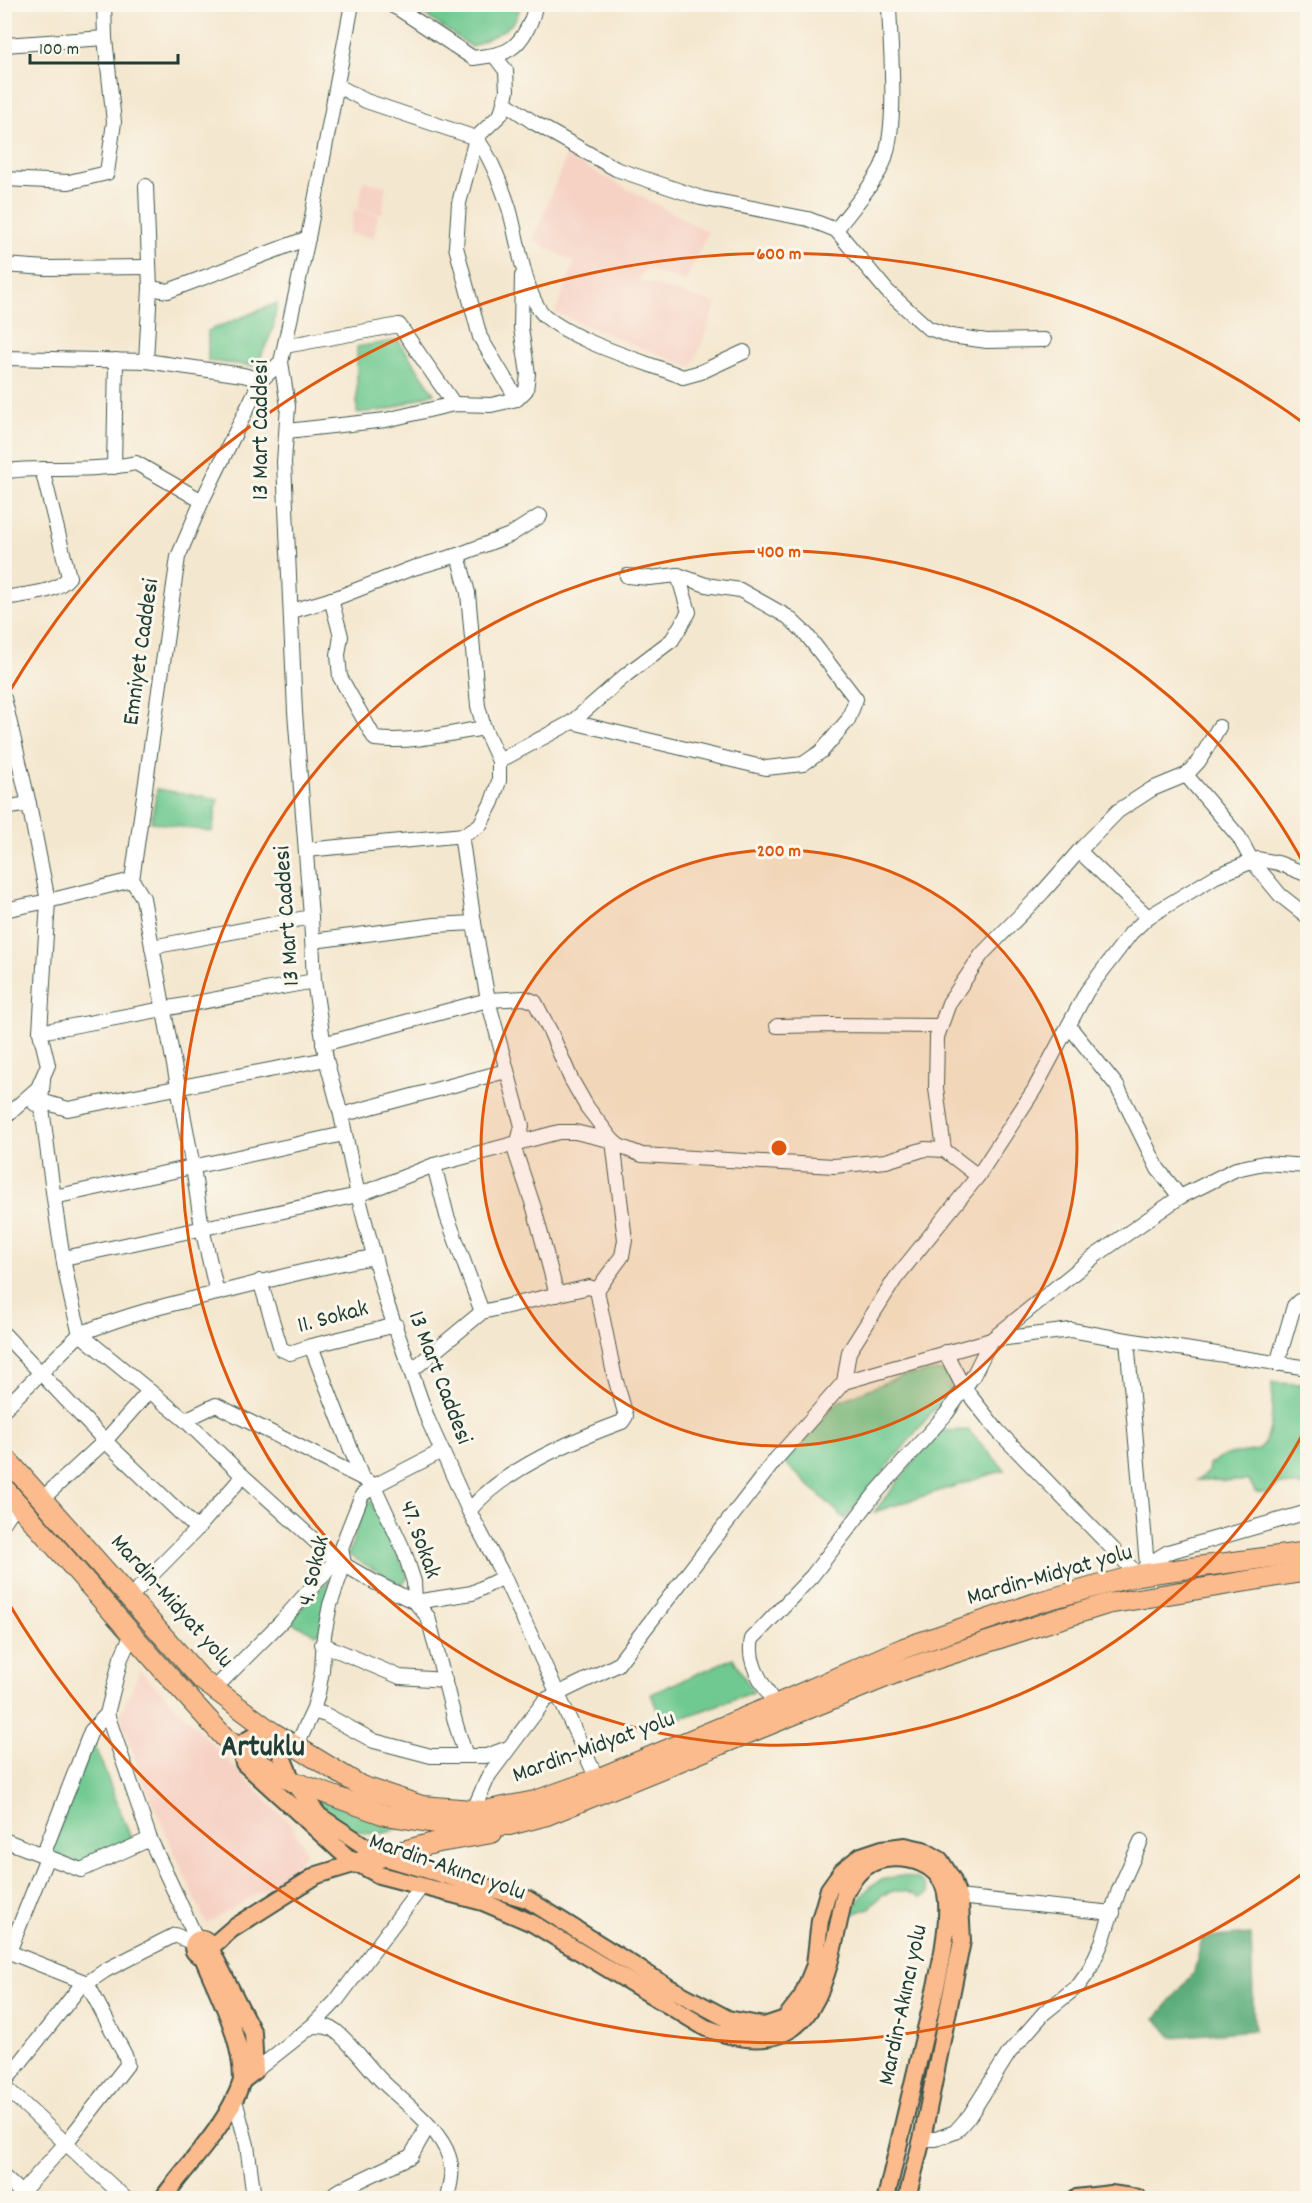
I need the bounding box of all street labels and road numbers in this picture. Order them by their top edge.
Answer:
street label: 13 Mart Caddesi [245,360,279,500]
street label: Emniyet Caddesi [115,576,169,728]
street label: 13 Mart Caddesi [266,845,310,987]
street label: 11. Sokak [294,1292,372,1344]
street label: 13 Mart Caddesi [398,1306,480,1450]
street label: 47. Sokak [389,1496,449,1584]
street label: Mardin-Midyat yolu [101,1527,241,1677]
street label: 4. Sokak [290,1532,340,1610]
street label: Mardin-Midyat yolu [963,1536,1137,1616]
street label: Mardin-Midyat yolu [508,1703,680,1793]
street label: Mardin-Akıncı yolu [364,1825,530,1911]
street label: Mardin-Akıncı yolu [870,1921,938,2089]

